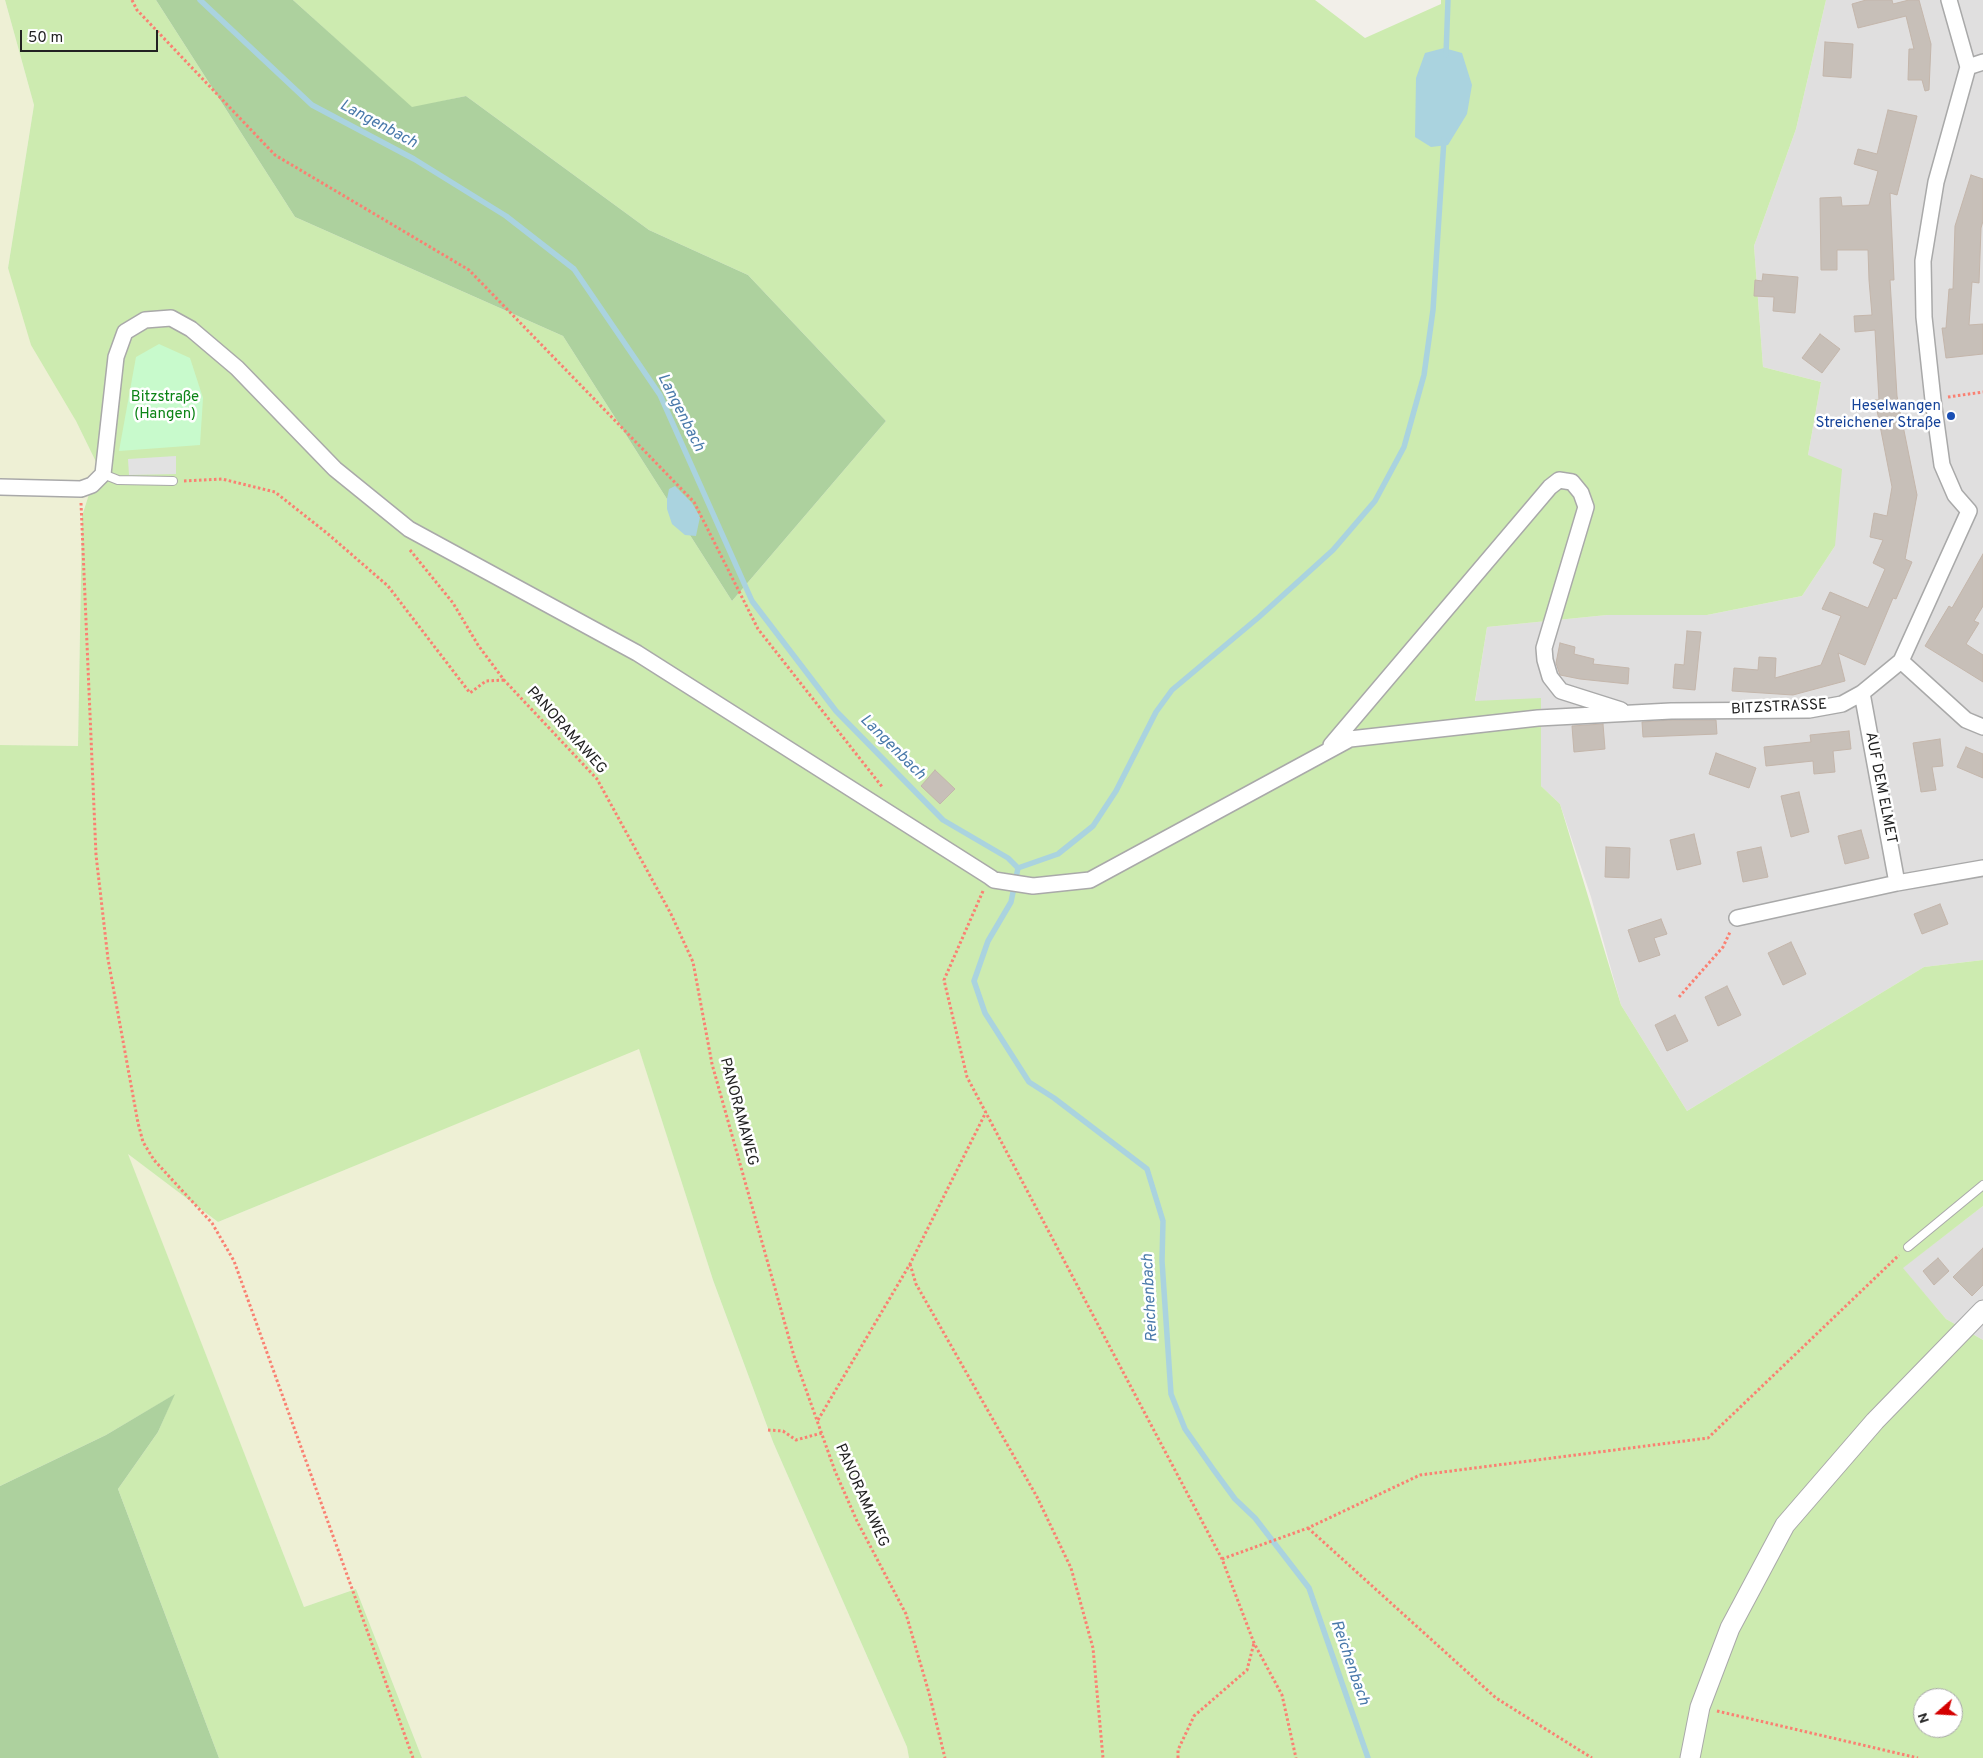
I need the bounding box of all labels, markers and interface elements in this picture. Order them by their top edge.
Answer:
scale bar [22,20,160,52]
text: 50 m [28,29,63,48]
water label: Langenbach [336,97,420,153]
water label: Langenbach [652,371,708,455]
park label: Bitzstraße (Hangen) [131,389,199,424]
place label: Heselwangen Streichener Straße [1815,398,1941,433]
marker: Heselwangen Streichener Straße [1945,410,1957,422]
street label: PANORAMAWEG [522,684,610,778]
street label: BITZSTRASSE [1731,696,1827,720]
water label: Langenbach [855,711,929,785]
street label: AUF DEM ELMET [1860,731,1900,845]
street label: PANORAMAWEG [715,1056,761,1168]
water label: Reichenbach [1139,1253,1163,1343]
street label: PANORAMAWEG [830,1442,892,1550]
water label: Reichenbach [1325,1618,1373,1708]
north arrow [1913,1688,1963,1738]
text: N [1915,1710,1934,1725]

